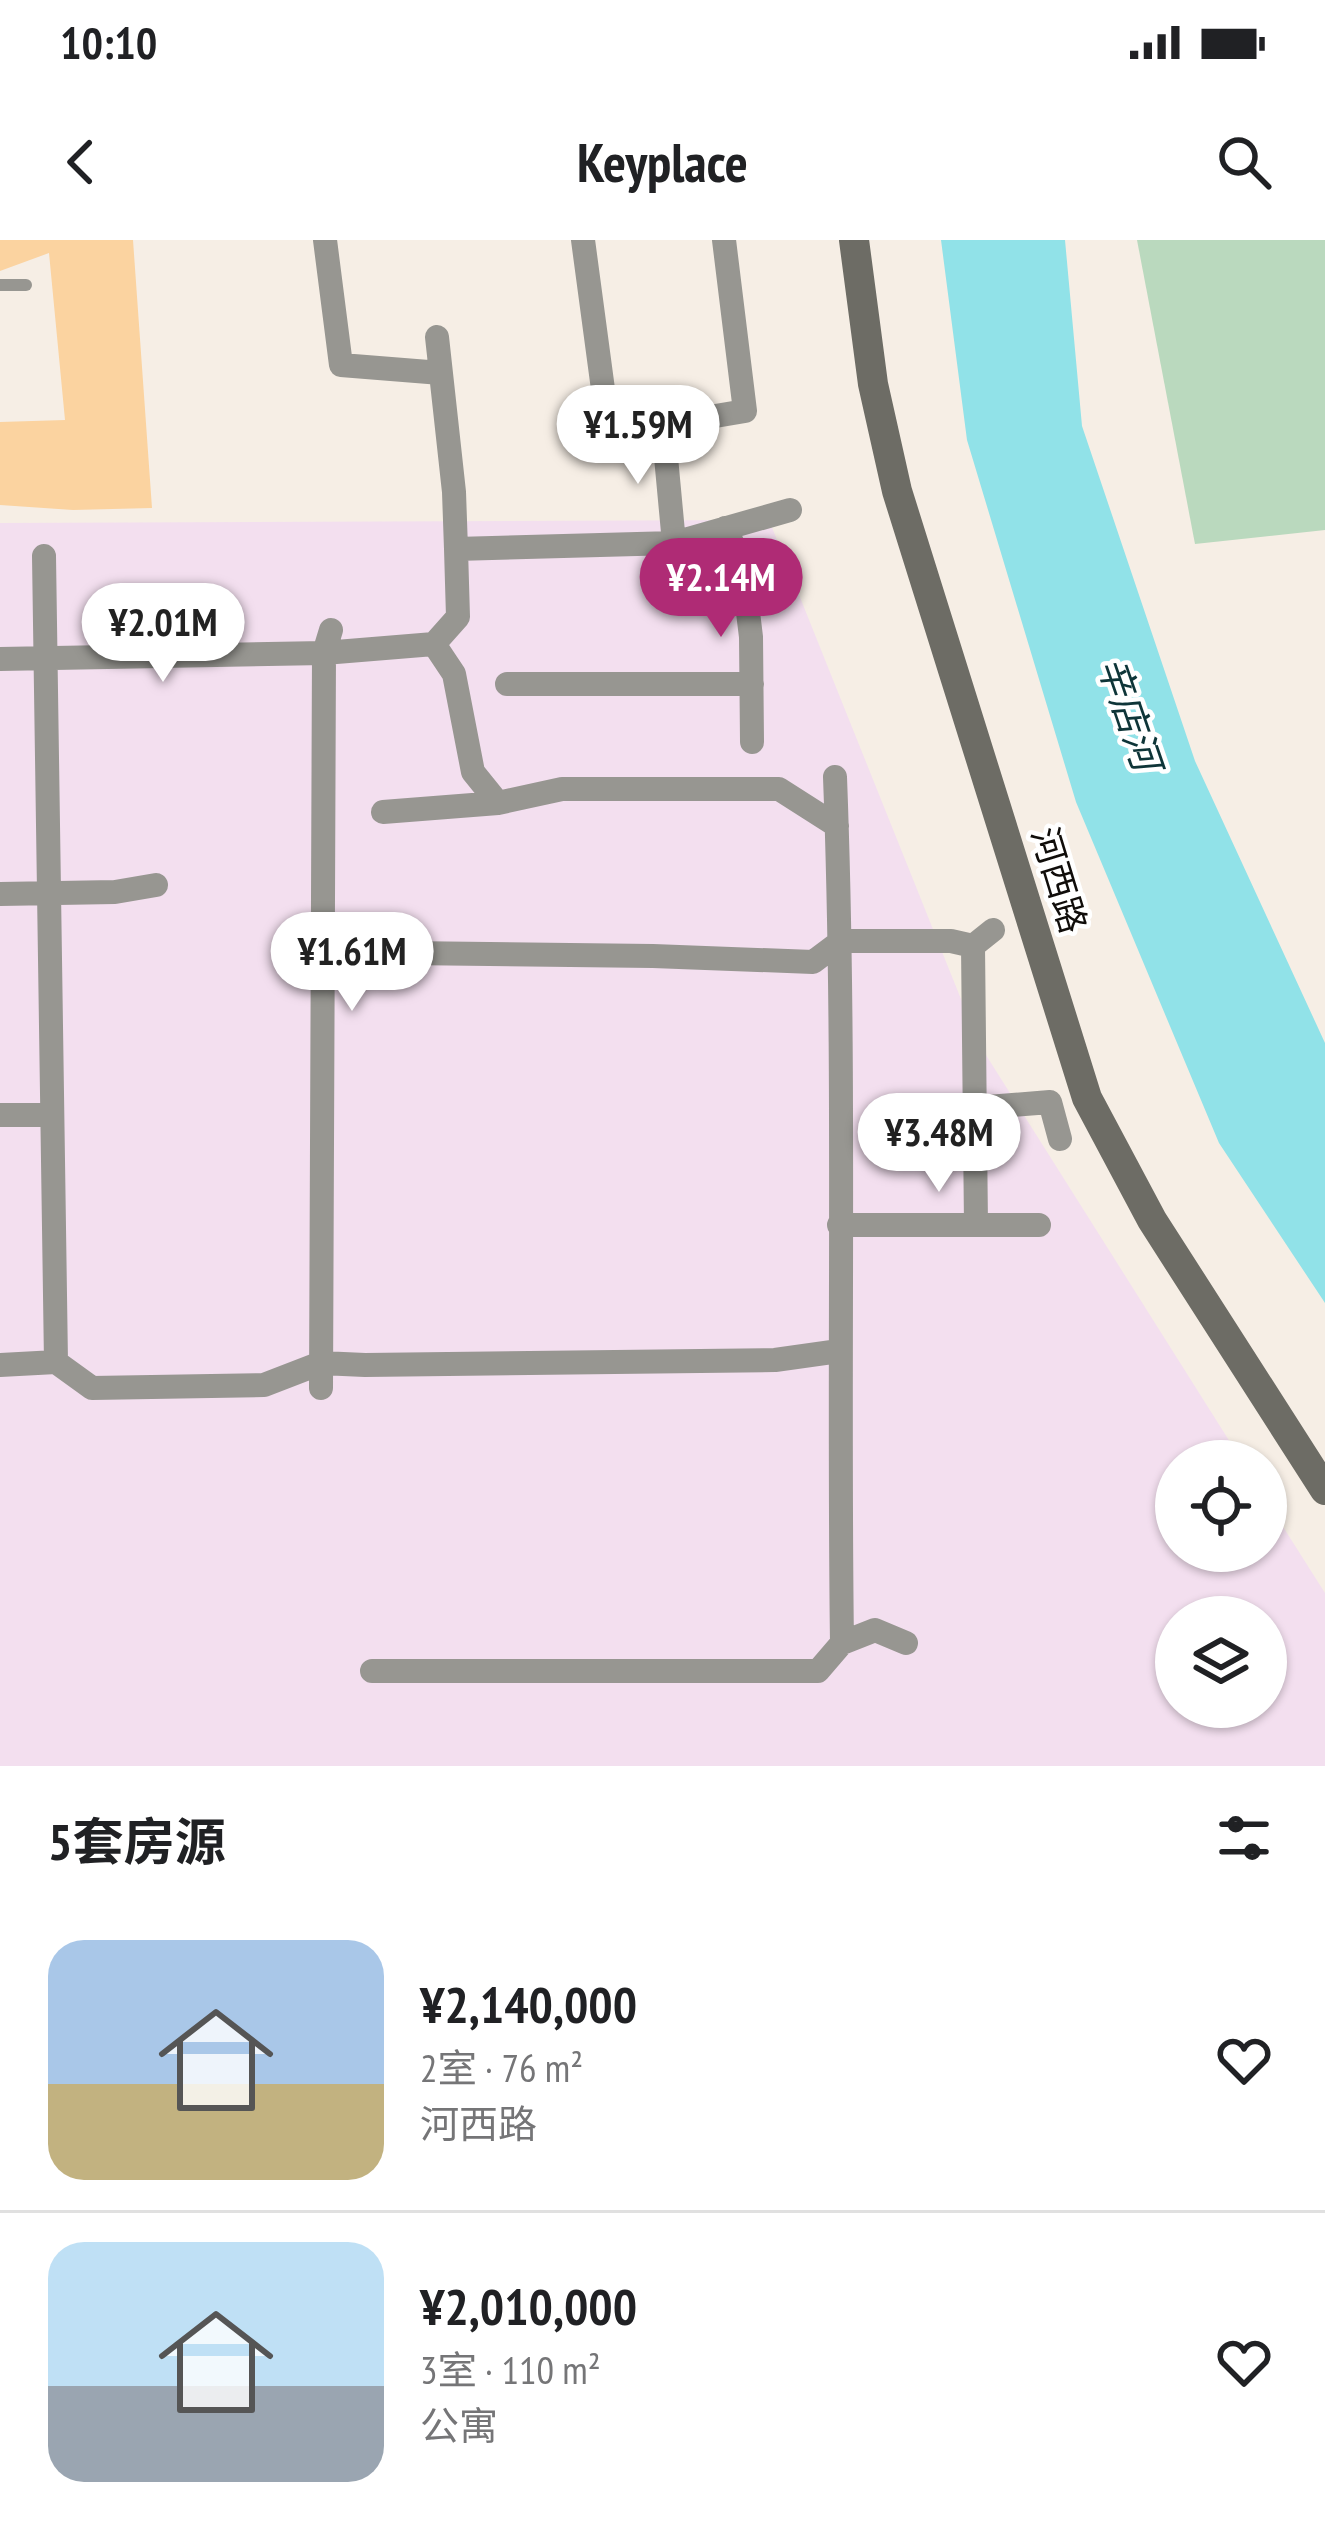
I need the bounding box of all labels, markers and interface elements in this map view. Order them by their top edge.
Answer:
text: 10:10 [60,13,157,71]
text: Keyplace [577,127,748,197]
icon: back [48,129,114,195]
icon: search [1211,129,1277,195]
pin: ¥1.59M [540,385,736,487]
text: ¥1.59M [584,398,692,449]
pin: ¥2.14M [623,538,819,640]
text: ¥2.14M [667,551,775,602]
pin: ¥2.01M [65,583,261,685]
text: ¥2.01M [109,596,217,647]
water label: 辛店河 [1087,649,1175,783]
street label: 河西路 [1022,821,1098,939]
pin: ¥1.61M [254,912,450,1014]
text: ¥1.61M [298,925,406,976]
pin: ¥3.48M [841,1093,1037,1195]
text: ¥3.48M [885,1106,993,1157]
map controls [1155,1440,1287,1728]
button: locate [1155,1440,1287,1572]
button: layers [1155,1596,1287,1728]
icon: filters [1211,1805,1277,1871]
text: 5套房源 [48,1808,225,1874]
text: ¥2,140,000 [420,1971,637,2037]
icon: home [144,1988,288,2132]
icon: heart [1211,2027,1277,2093]
text: 2室 · 76 m² [420,2042,583,2093]
text: 河西路 [420,2098,537,2149]
text: ¥2,010,000 [420,2273,637,2339]
icon: home [144,2290,288,2434]
icon: heart [1211,2329,1277,2395]
text: 3室 · 110 m² [420,2344,601,2395]
text: 公寓 [420,2400,498,2451]

